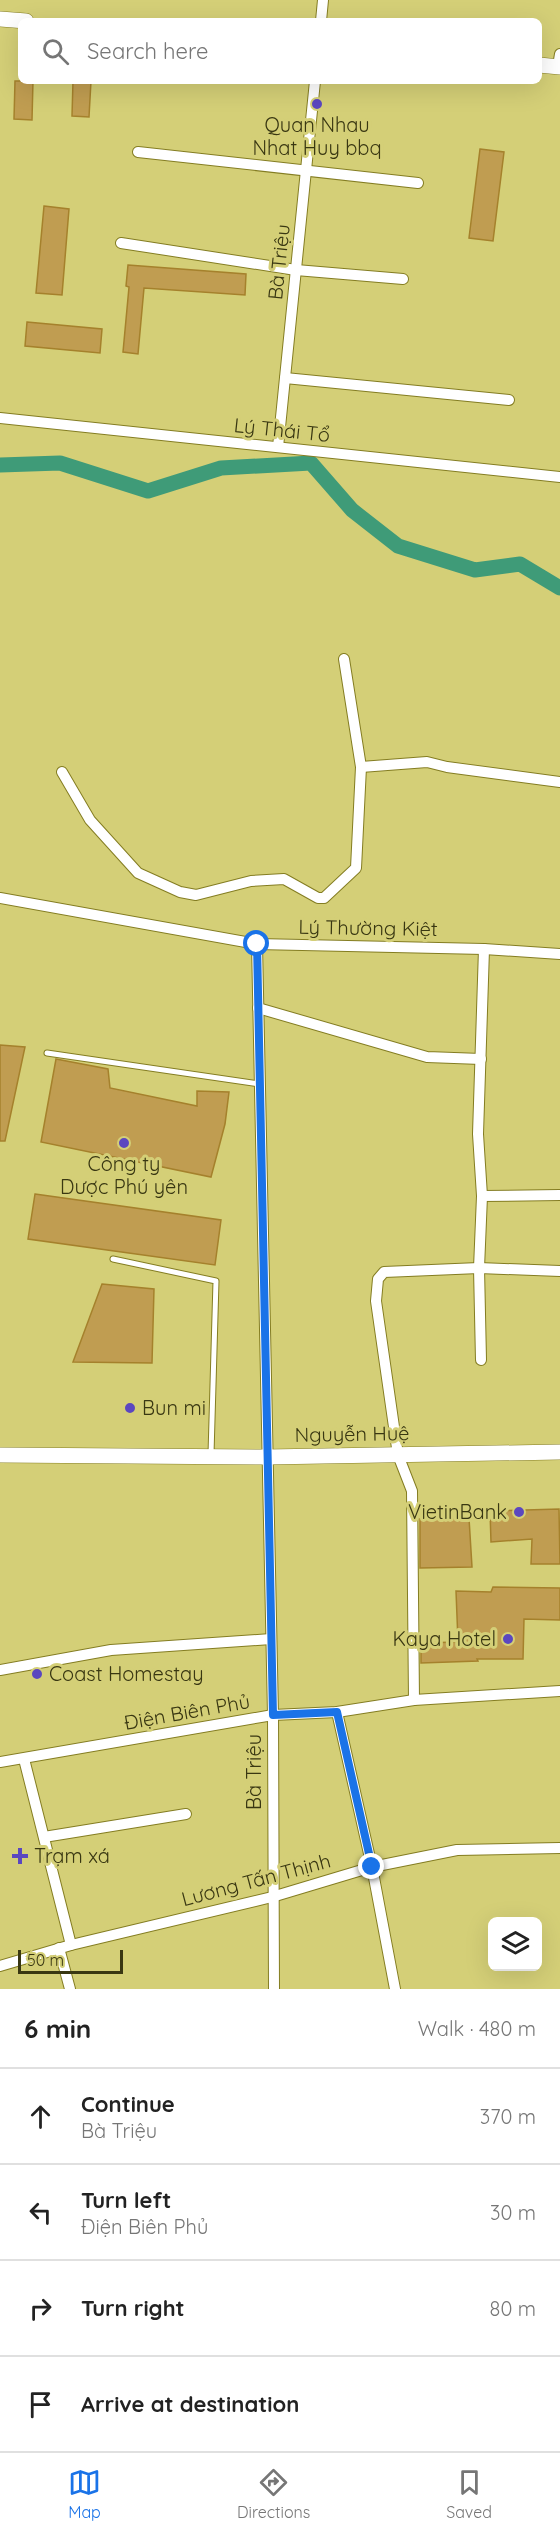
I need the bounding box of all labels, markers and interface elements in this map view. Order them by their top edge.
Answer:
search box [18,18,542,84]
icon: search [39,35,72,68]
text: Search here [87,37,208,65]
marker: Quan Nhau Nhat Huy bbq [310,97,324,111]
place label: Quan Nhau Nhat Huy bbq [252,112,382,160]
street label: Bà Triệu [262,223,295,301]
street label: Lý Thái Tổ [233,412,331,447]
street label: Lý Thường Kiệt [298,914,438,941]
route start [243,930,269,956]
marker: Công ty Dược Phú yên [117,1136,131,1150]
place label: Công ty Dược Phú yên [60,1151,188,1199]
place label: Bun mi [142,1395,206,1420]
marker: Bun mi [123,1401,137,1415]
street label: Nguyễn Huệ [294,1420,410,1447]
place label: VietinBank [408,1499,507,1524]
marker: VietinBank [512,1505,526,1519]
place label: Kaya Hotel [392,1626,496,1651]
marker: Kaya Hotel [501,1632,515,1646]
place label: Coast Homestay [49,1661,204,1686]
marker: Coast Homestay [30,1667,44,1681]
street label: Điện Biên Phủ [122,1688,252,1735]
street label: Bà Triệu [241,1734,266,1810]
place label: Trạm xá [34,1843,110,1868]
marker: Trạm xá [11,1847,29,1865]
street label: Lương Tấn Thịnh [179,1848,333,1911]
route end [358,1853,384,1879]
map controls [488,1917,542,1971]
button: layers [488,1917,542,1971]
scale bar [18,1947,123,1974]
text: 50 m [27,1950,64,1970]
text: 6 min [24,2012,91,2045]
text: Walk · 480 m [418,2016,536,2041]
text: Continue [81,2090,175,2118]
icon: ahead [24,2100,57,2133]
text: 370 m [480,2104,536,2129]
text: Bà Triệu [81,2118,157,2143]
text: Turn left [81,2186,171,2214]
icon: left [24,2196,57,2229]
text: 30 m [490,2200,536,2225]
text: Điện Biên Phủ [81,2214,208,2239]
icon: right [24,2292,57,2325]
text: Turn right [81,2294,185,2322]
text: 80 m [490,2296,536,2321]
icon: arrive [24,2388,57,2421]
text: Arrive at destination [81,2390,299,2418]
tab: Map [68,2466,101,2522]
tab: Directions [237,2466,310,2522]
tab: Saved [446,2466,492,2522]

